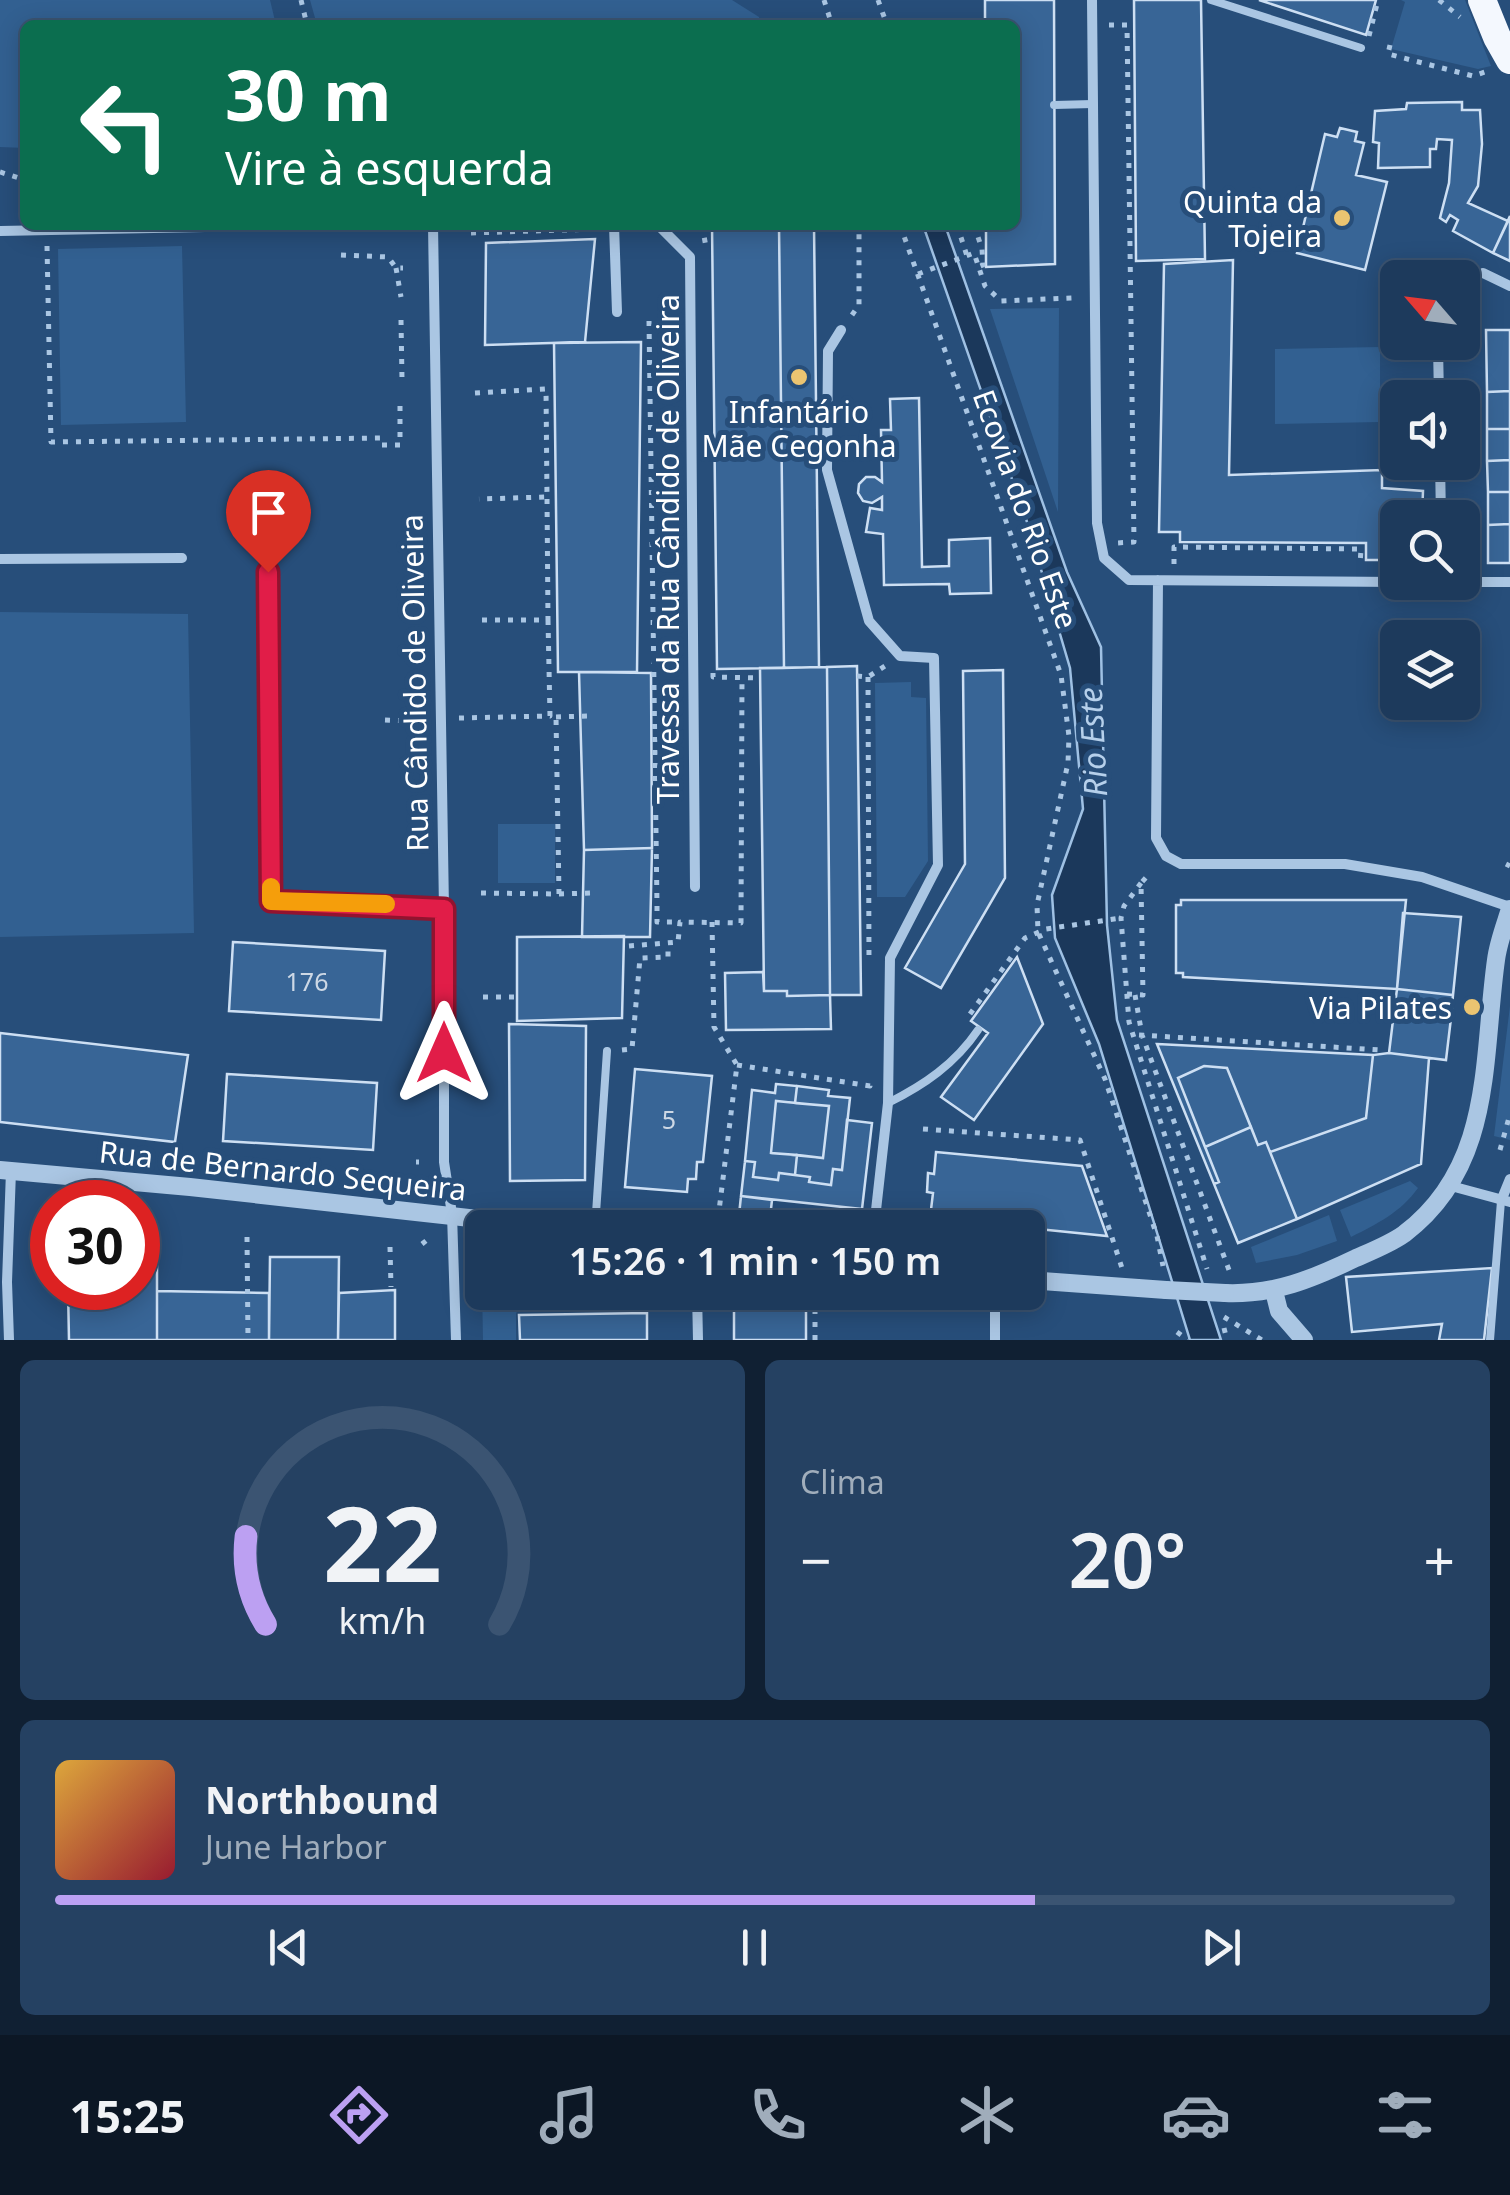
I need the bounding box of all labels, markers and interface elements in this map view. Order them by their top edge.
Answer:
text: 30 m [225,46,392,142]
icon: left [60,60,190,190]
text: Vire à esquerda [225,137,554,198]
place label: Quinta da Tojeira [1183,181,1322,256]
marker: Quinta da Tojeira [1331,207,1353,229]
north arrow [1380,260,1480,360]
map controls [1380,260,1480,720]
street label: Travessa da Rua Cândido de Oliveira [647,294,688,804]
marker: Infantário Mãe Cegonha [788,366,810,388]
button: sound [1380,380,1480,480]
street label: Ecovia do Rio Este [964,384,1088,634]
place label: Infantário Mãe Cegonha [701,391,897,466]
pin [226,470,311,573]
icon: arrive [241,485,296,540]
button: search [1380,500,1480,600]
street label: Rua Cândido de Oliveira [391,514,437,852]
button: layers [1380,620,1480,720]
water label: Rio Este [1068,686,1116,798]
house number: 176 [286,964,328,998]
place label: Via Pilates [1309,987,1452,1028]
marker: Via Pilates [1461,996,1483,1018]
position arrow [392,1001,496,1105]
house number: 5 [662,1102,676,1136]
street label: Rua de Bernardo Sequeira [97,1130,469,1210]
speed limit sign: 30 [30,1180,160,1310]
text: 15:26 · 1 min · 150 m [569,1234,941,1286]
text: Clima [800,1460,885,1503]
text: 22 [323,1471,442,1612]
text: 20° [1069,1508,1186,1610]
text: − [800,1522,831,1597]
text: + [1424,1522,1455,1597]
text: km/h [339,1596,426,1644]
text: Northbound [205,1773,439,1825]
text: June Harbor [205,1825,387,1868]
icon: previous [261,1920,316,1975]
icon: pause [727,1920,782,1975]
icon: next [1194,1920,1249,1975]
icon: directions [324,2080,394,2150]
icon: music [534,2080,604,2150]
icon: phone [743,2080,813,2150]
icon: climate [952,2080,1022,2150]
icon: car [1161,2080,1231,2150]
icon: filters [1370,2080,1440,2150]
text: 15:25 [70,2085,185,2146]

